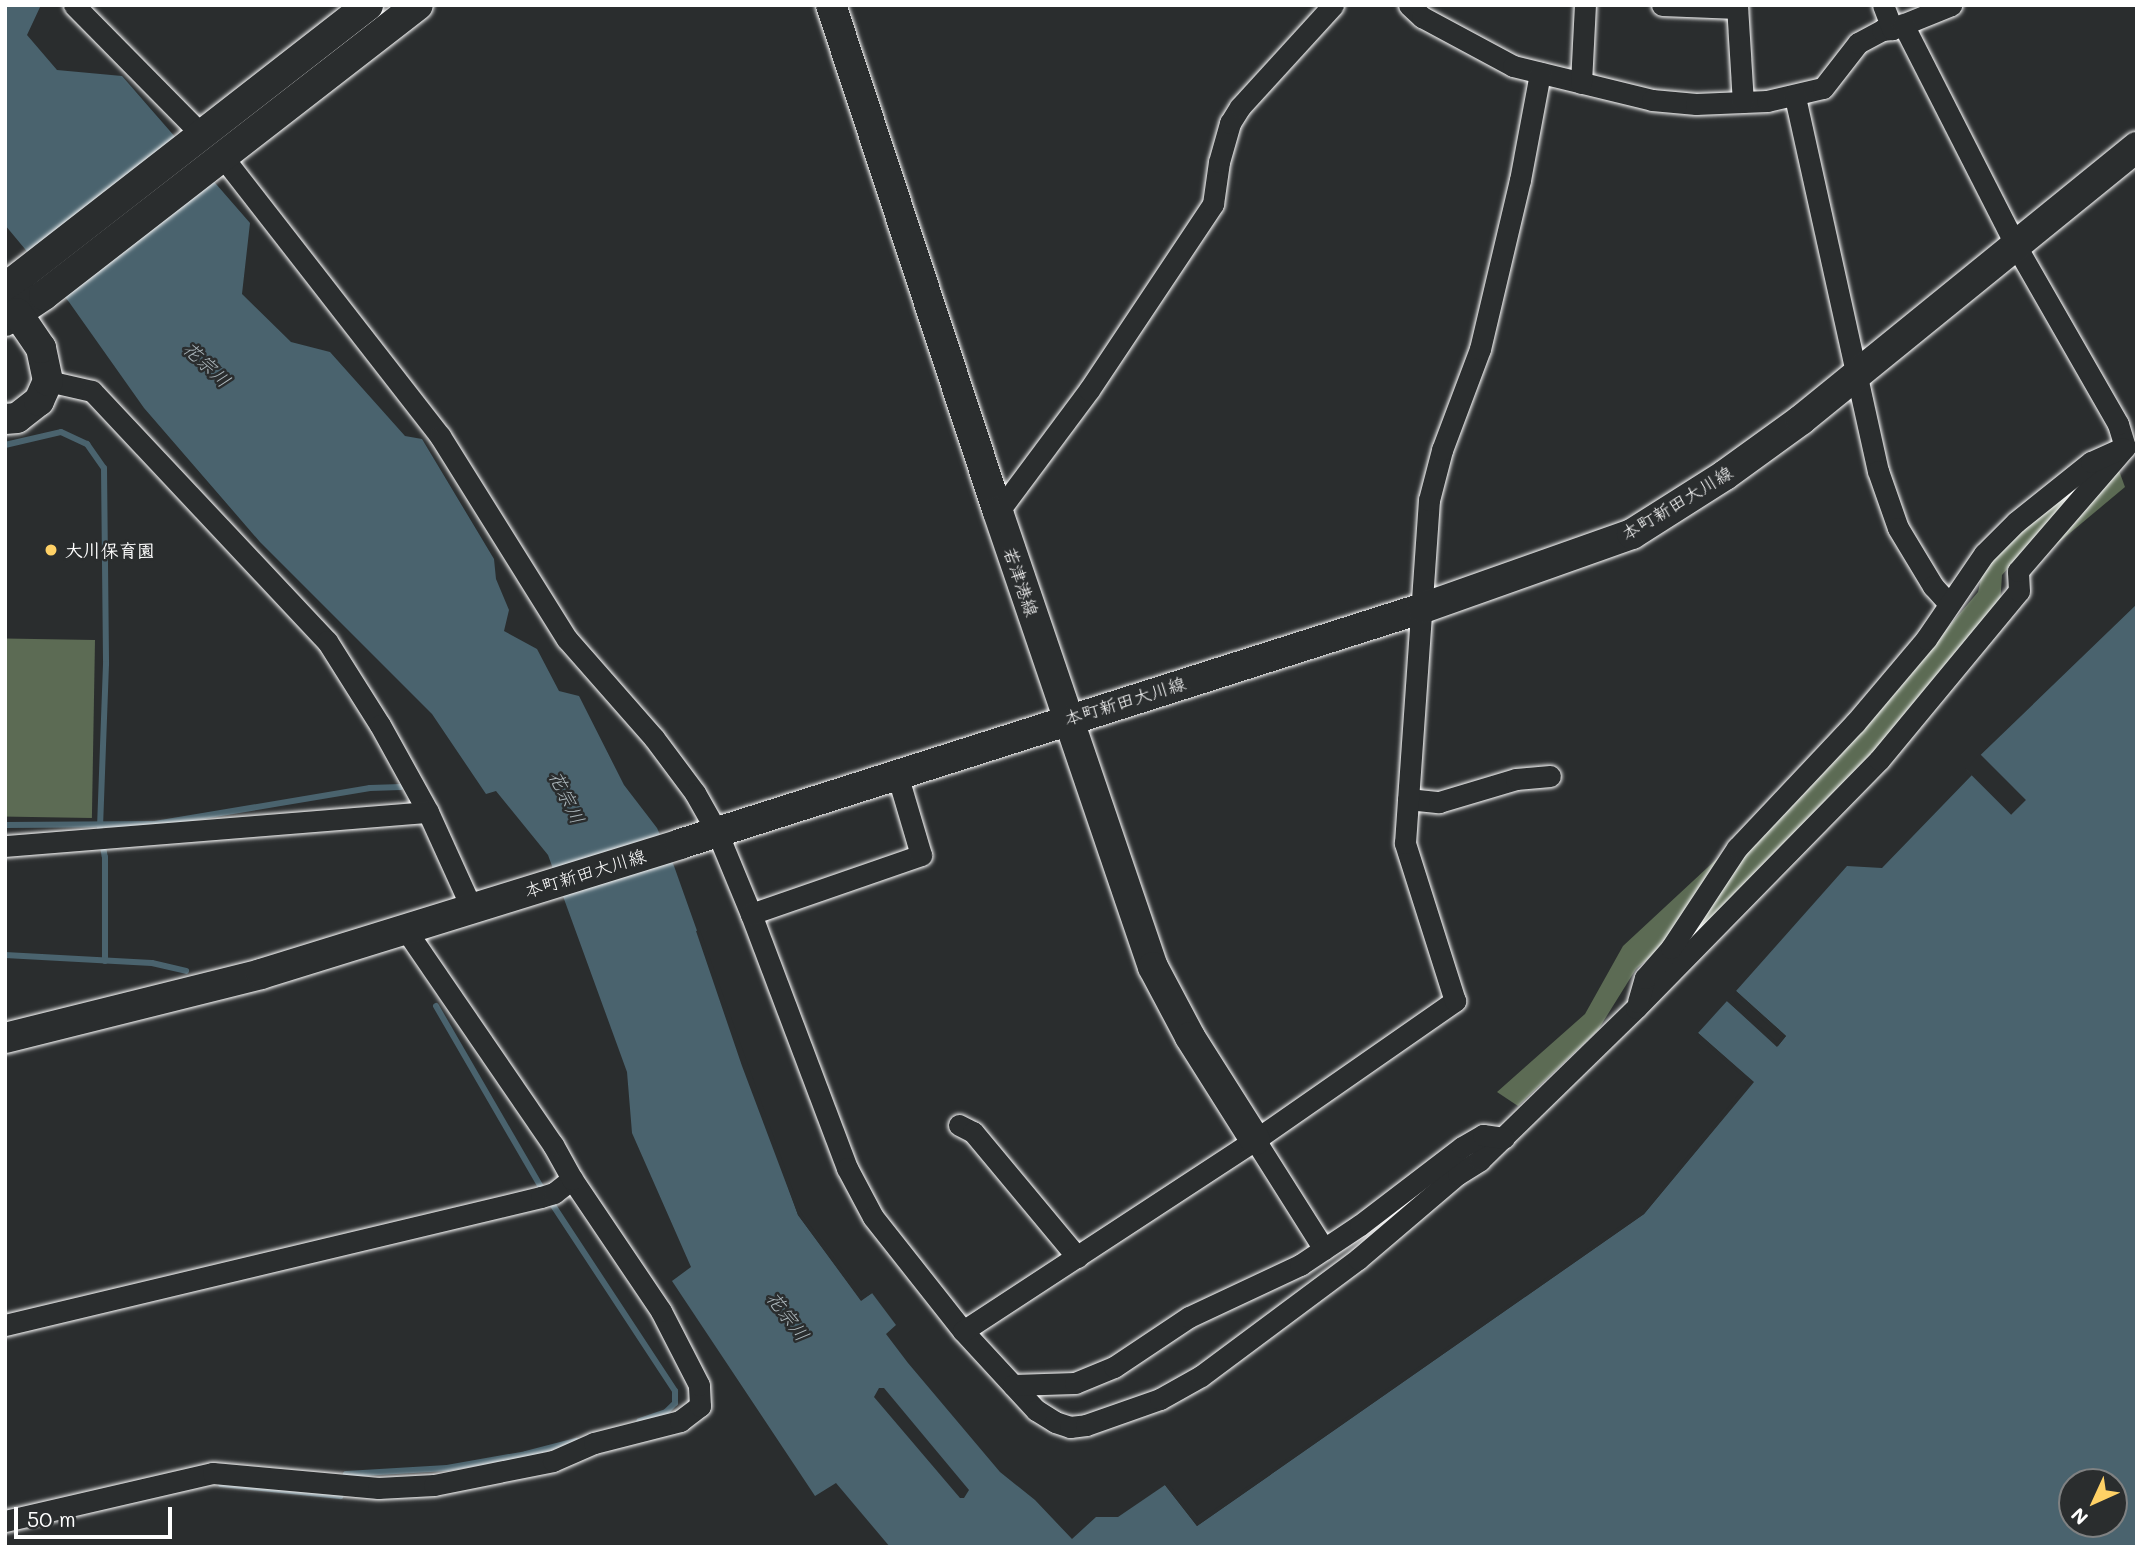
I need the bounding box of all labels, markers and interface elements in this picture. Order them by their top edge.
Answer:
water label: 花宗川 [178,336,236,392]
street label: 本町新田大川線 [1617,461,1737,545]
place label: 大川保育園 [65,539,155,561]
marker: 大川保育園 [43,542,59,558]
street label: 若津港線 [999,544,1043,620]
street label: 本町新田大川線 [1062,672,1188,730]
water label: 花宗川 [544,766,590,828]
street label: 本町新田大川線 [522,844,648,902]
water label: 花宗川 [762,1286,814,1346]
north arrow [2058,1468,2128,1538]
scale bar [18,1492,175,1536]
text: N [2065,1503,2093,1531]
text: 50 m [27,1505,76,1532]

